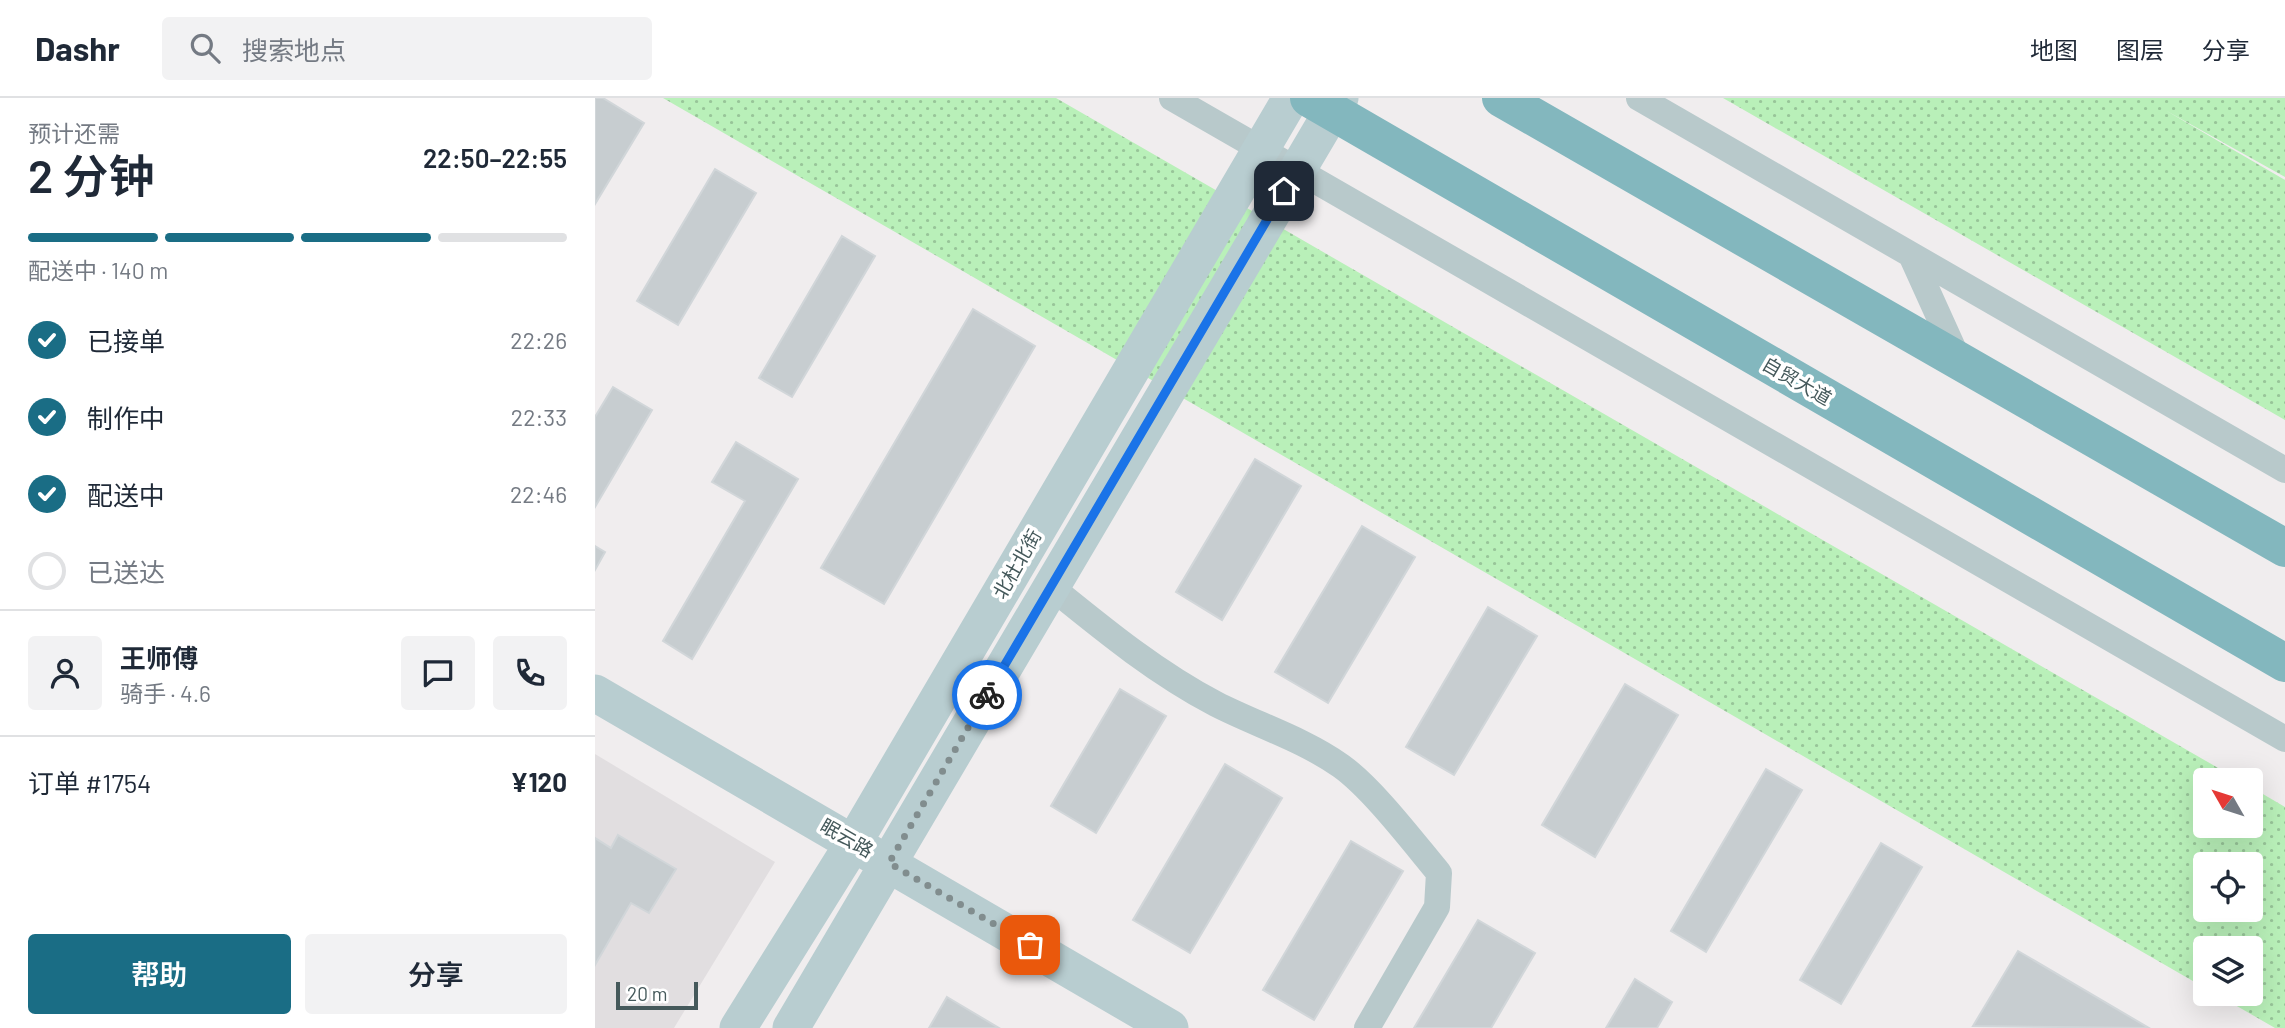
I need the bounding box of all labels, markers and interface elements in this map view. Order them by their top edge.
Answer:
search box [162,17,652,80]
text: Dashr [35,28,120,68]
icon: search [186,29,224,67]
text: 搜索地点 [242,34,346,65]
text: 地图 [2030,35,2078,64]
text: 图层 [2116,35,2164,64]
text: 分享 [2202,35,2250,64]
text: 预计还需 [28,119,120,147]
text: 22:50–22:55 [423,142,567,173]
text: 2 分钟 [28,147,155,202]
pin [1254,161,1314,221]
icon: home [1265,172,1303,210]
text: 配送中 · 140 m [28,256,168,284]
icon: check [28,321,66,359]
text: 已接单 [87,325,165,356]
text: 22:26 [510,326,567,354]
street label: 自贸大道 [1759,352,1836,410]
icon: check [28,398,66,436]
text: 制作中 [87,402,165,433]
text: 22:33 [511,403,567,431]
icon: check [28,475,66,513]
text: 配送中 [87,479,165,510]
text: 22:46 [510,480,567,508]
street label: 北杜北街 [988,525,1046,602]
text: 已送达 [87,556,165,587]
button: person [28,636,102,710]
button: chat [401,636,475,710]
button: phone [493,636,567,710]
text: 王师傅 [120,642,198,673]
courier [952,660,1022,730]
icon: bike [968,676,1006,714]
text: 骑手 · 4.6 [120,679,211,707]
text: ¥120 [511,766,567,797]
text: 订单 #1754 [28,767,151,798]
north arrow [2193,768,2263,838]
map controls [2193,768,2263,1006]
street label: 眠云路 [817,813,878,862]
button: locate [2193,852,2263,922]
pin [1000,915,1060,975]
icon: bag [1011,926,1049,964]
button: 帮助 [28,934,291,1014]
button: 分享 [305,934,567,1014]
button: layers [2193,936,2263,1006]
scale bar [616,979,698,1011]
text: 20 m [627,982,667,1005]

